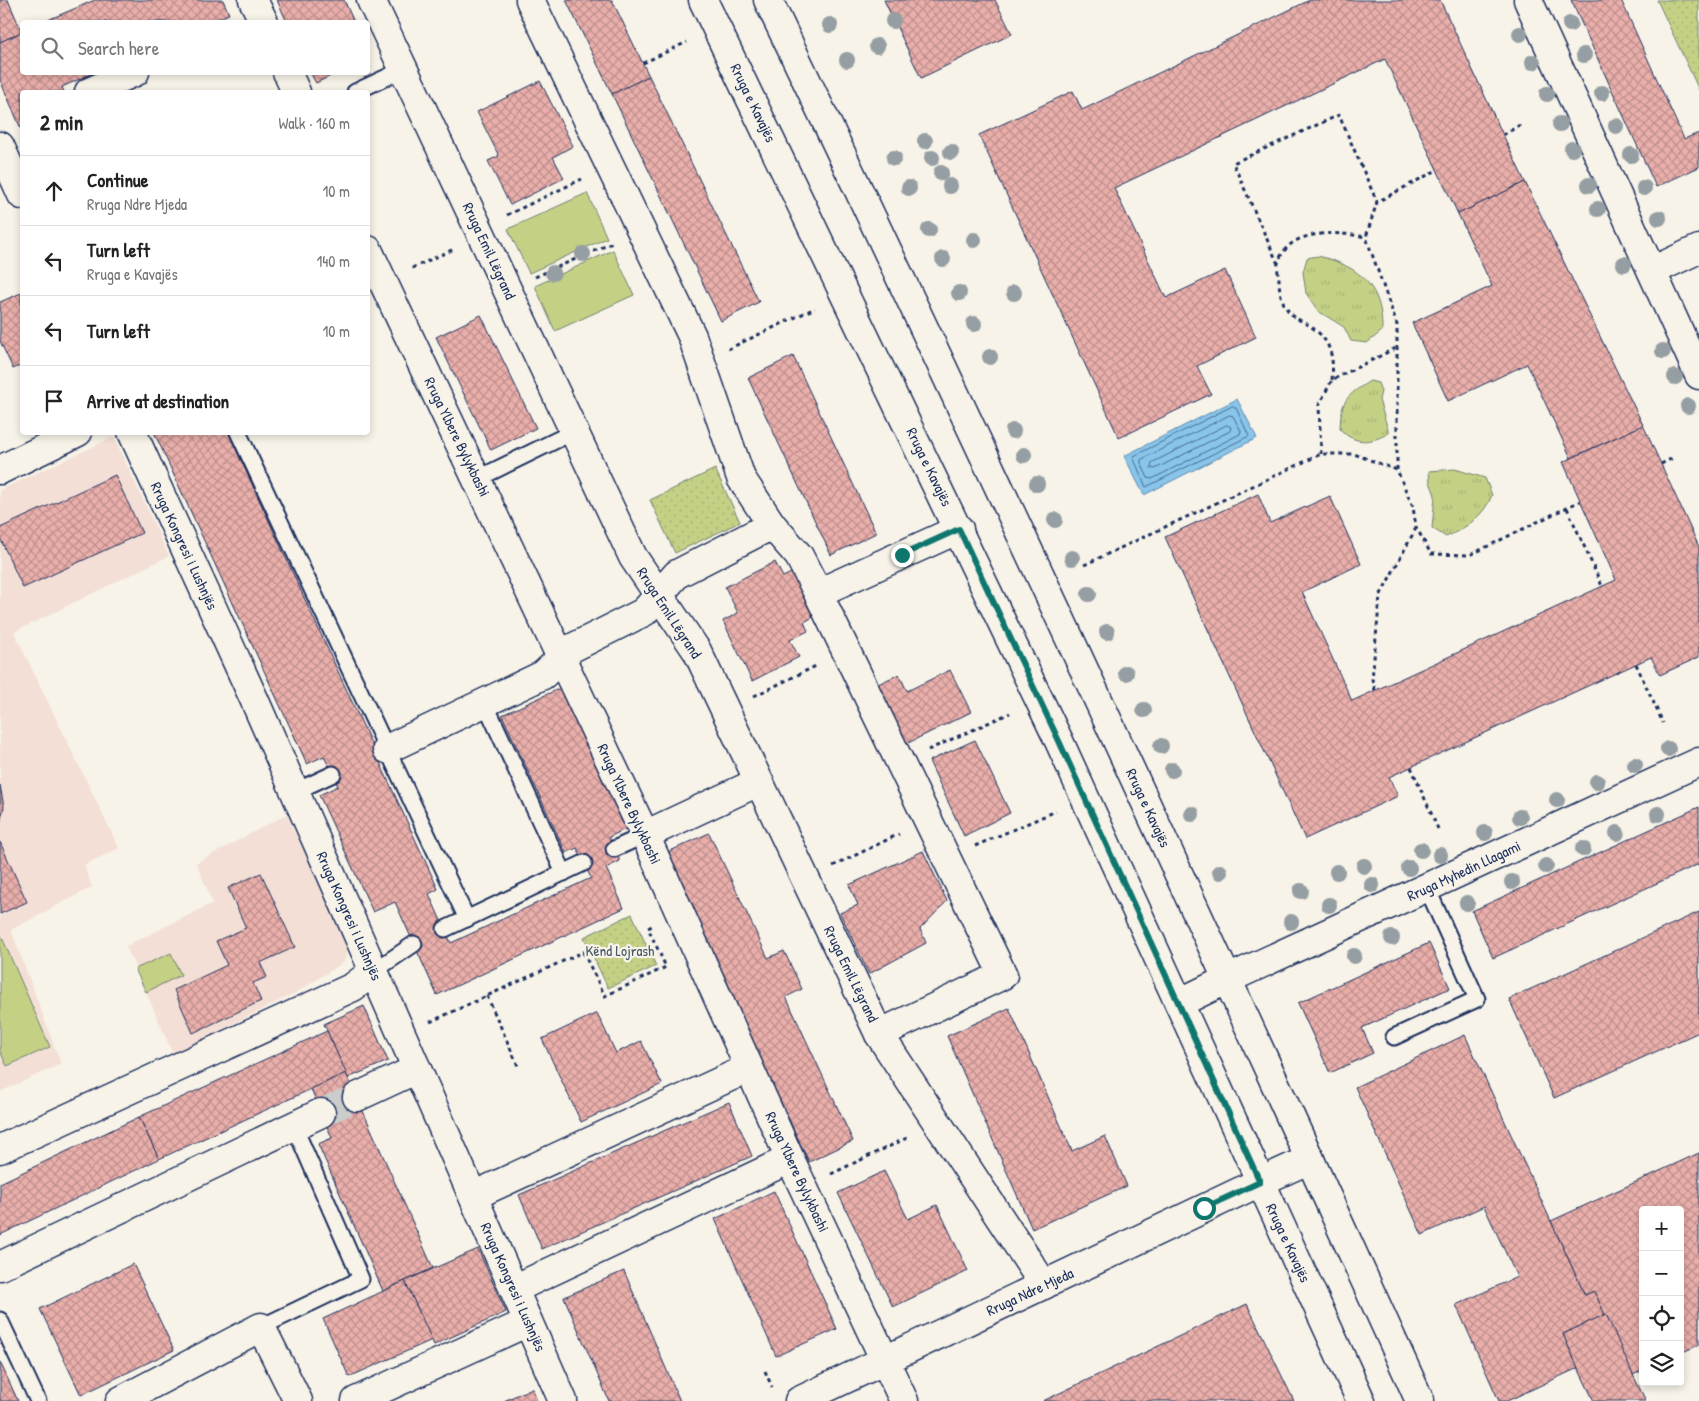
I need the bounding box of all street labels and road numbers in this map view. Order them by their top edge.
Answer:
street label: Rruga e Kavajës [725,60,782,146]
street label: Rruga Emil Lëgrand [458,199,521,303]
street label: Rruga Ylbere Bylykbashi [419,374,496,500]
street label: Rruga e Kavajës [901,424,958,510]
street label: Rruga Kongresi i Lushnjës [146,478,223,613]
street label: Rruga Emil Lëgrand [632,563,707,662]
street label: Rruga Ylbere Bylykbashi [592,740,667,867]
street label: Rruga e Kavajës [1121,765,1176,851]
street label: Rruga Myhedin Llagami [1404,835,1524,906]
street label: Rruga Kongresi i Lushnjës [312,848,387,984]
street label: Rruga Emil Lëgrand [819,922,884,1026]
street label: Rruga Ylbere Bylykbashi [760,1108,835,1235]
street label: Rruga e Kavajës [1261,1200,1316,1286]
street label: Rruga Kongresi i Lushnjës [476,1219,551,1355]
street label: Rruga Ndre Mjeda [983,1262,1077,1321]

